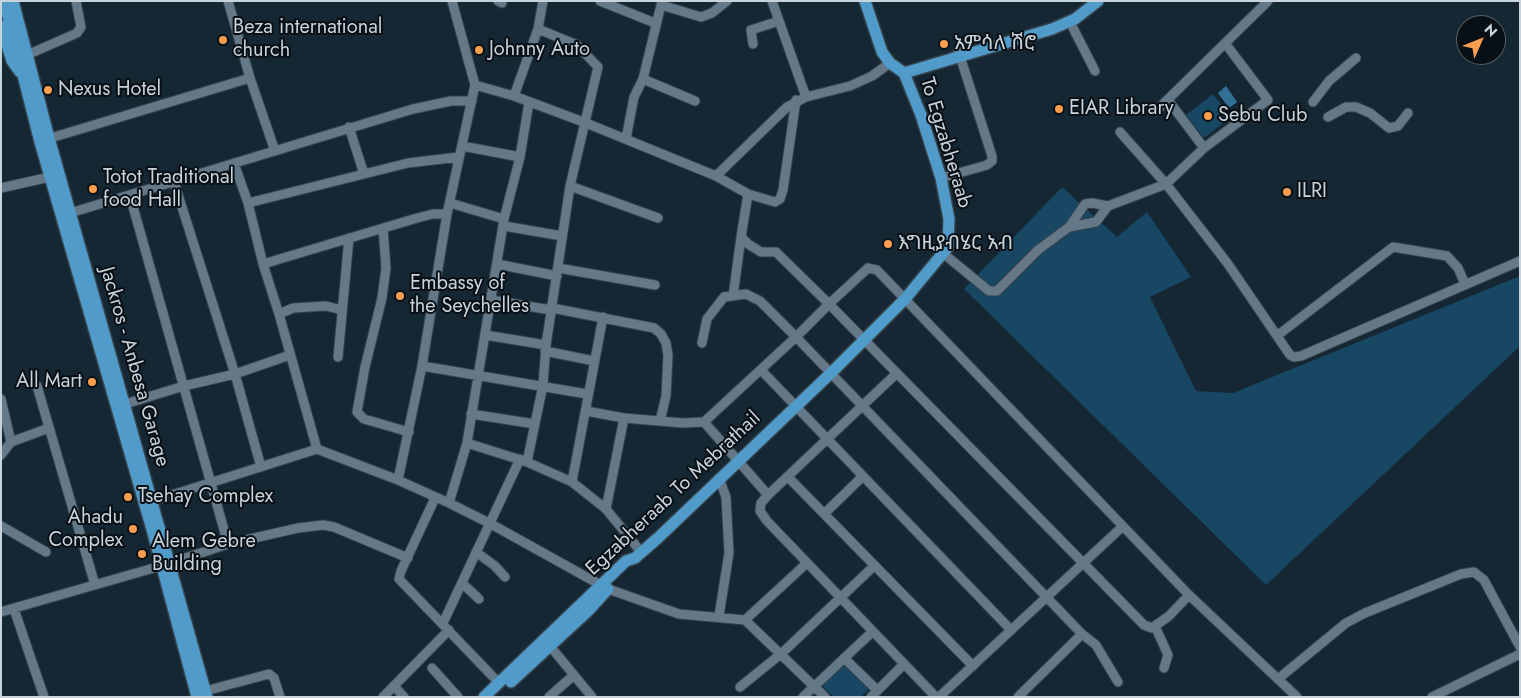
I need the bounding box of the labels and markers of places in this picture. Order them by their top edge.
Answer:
place label: Beza international church [233,16,382,63]
place label: አምሳለ ሽሮ [954,32,1036,56]
marker: Beza international church [217,34,229,46]
place label: Johnny Auto [489,38,590,62]
marker: አምሳለ ሽሮ [938,38,950,50]
marker: Johnny Auto [473,44,485,56]
place label: Nexus Hotel [58,78,161,102]
marker: Nexus Hotel [42,84,54,96]
place label: EIAR Library [1069,97,1174,121]
marker: EIAR Library [1053,103,1065,115]
place label: Sebu Club [1218,104,1307,128]
marker: Sebu Club [1202,110,1214,122]
place label: Totot Traditional food Hall [103,166,234,213]
place label: ILRI [1297,180,1327,204]
marker: Totot Traditional food Hall [87,183,99,195]
marker: ILRI [1281,186,1293,198]
place label: እግዚያብሄር አብ [898,232,1013,256]
marker: እግዚያብሄር አብ [882,238,894,250]
place label: Embassy of the Seychelles [410,272,529,319]
marker: Embassy of the Seychelles [394,290,406,302]
place label: All Mart [16,370,82,394]
marker: All Mart [86,376,98,388]
place label: Tsehay Complex [138,485,273,509]
marker: Tsehay Complex [122,491,134,503]
place label: Ahadu Complex [48,506,123,553]
marker: Ahadu Complex [127,523,139,535]
place label: Alem Gebre Building [152,530,256,577]
marker: Alem Gebre Building [136,548,148,560]

